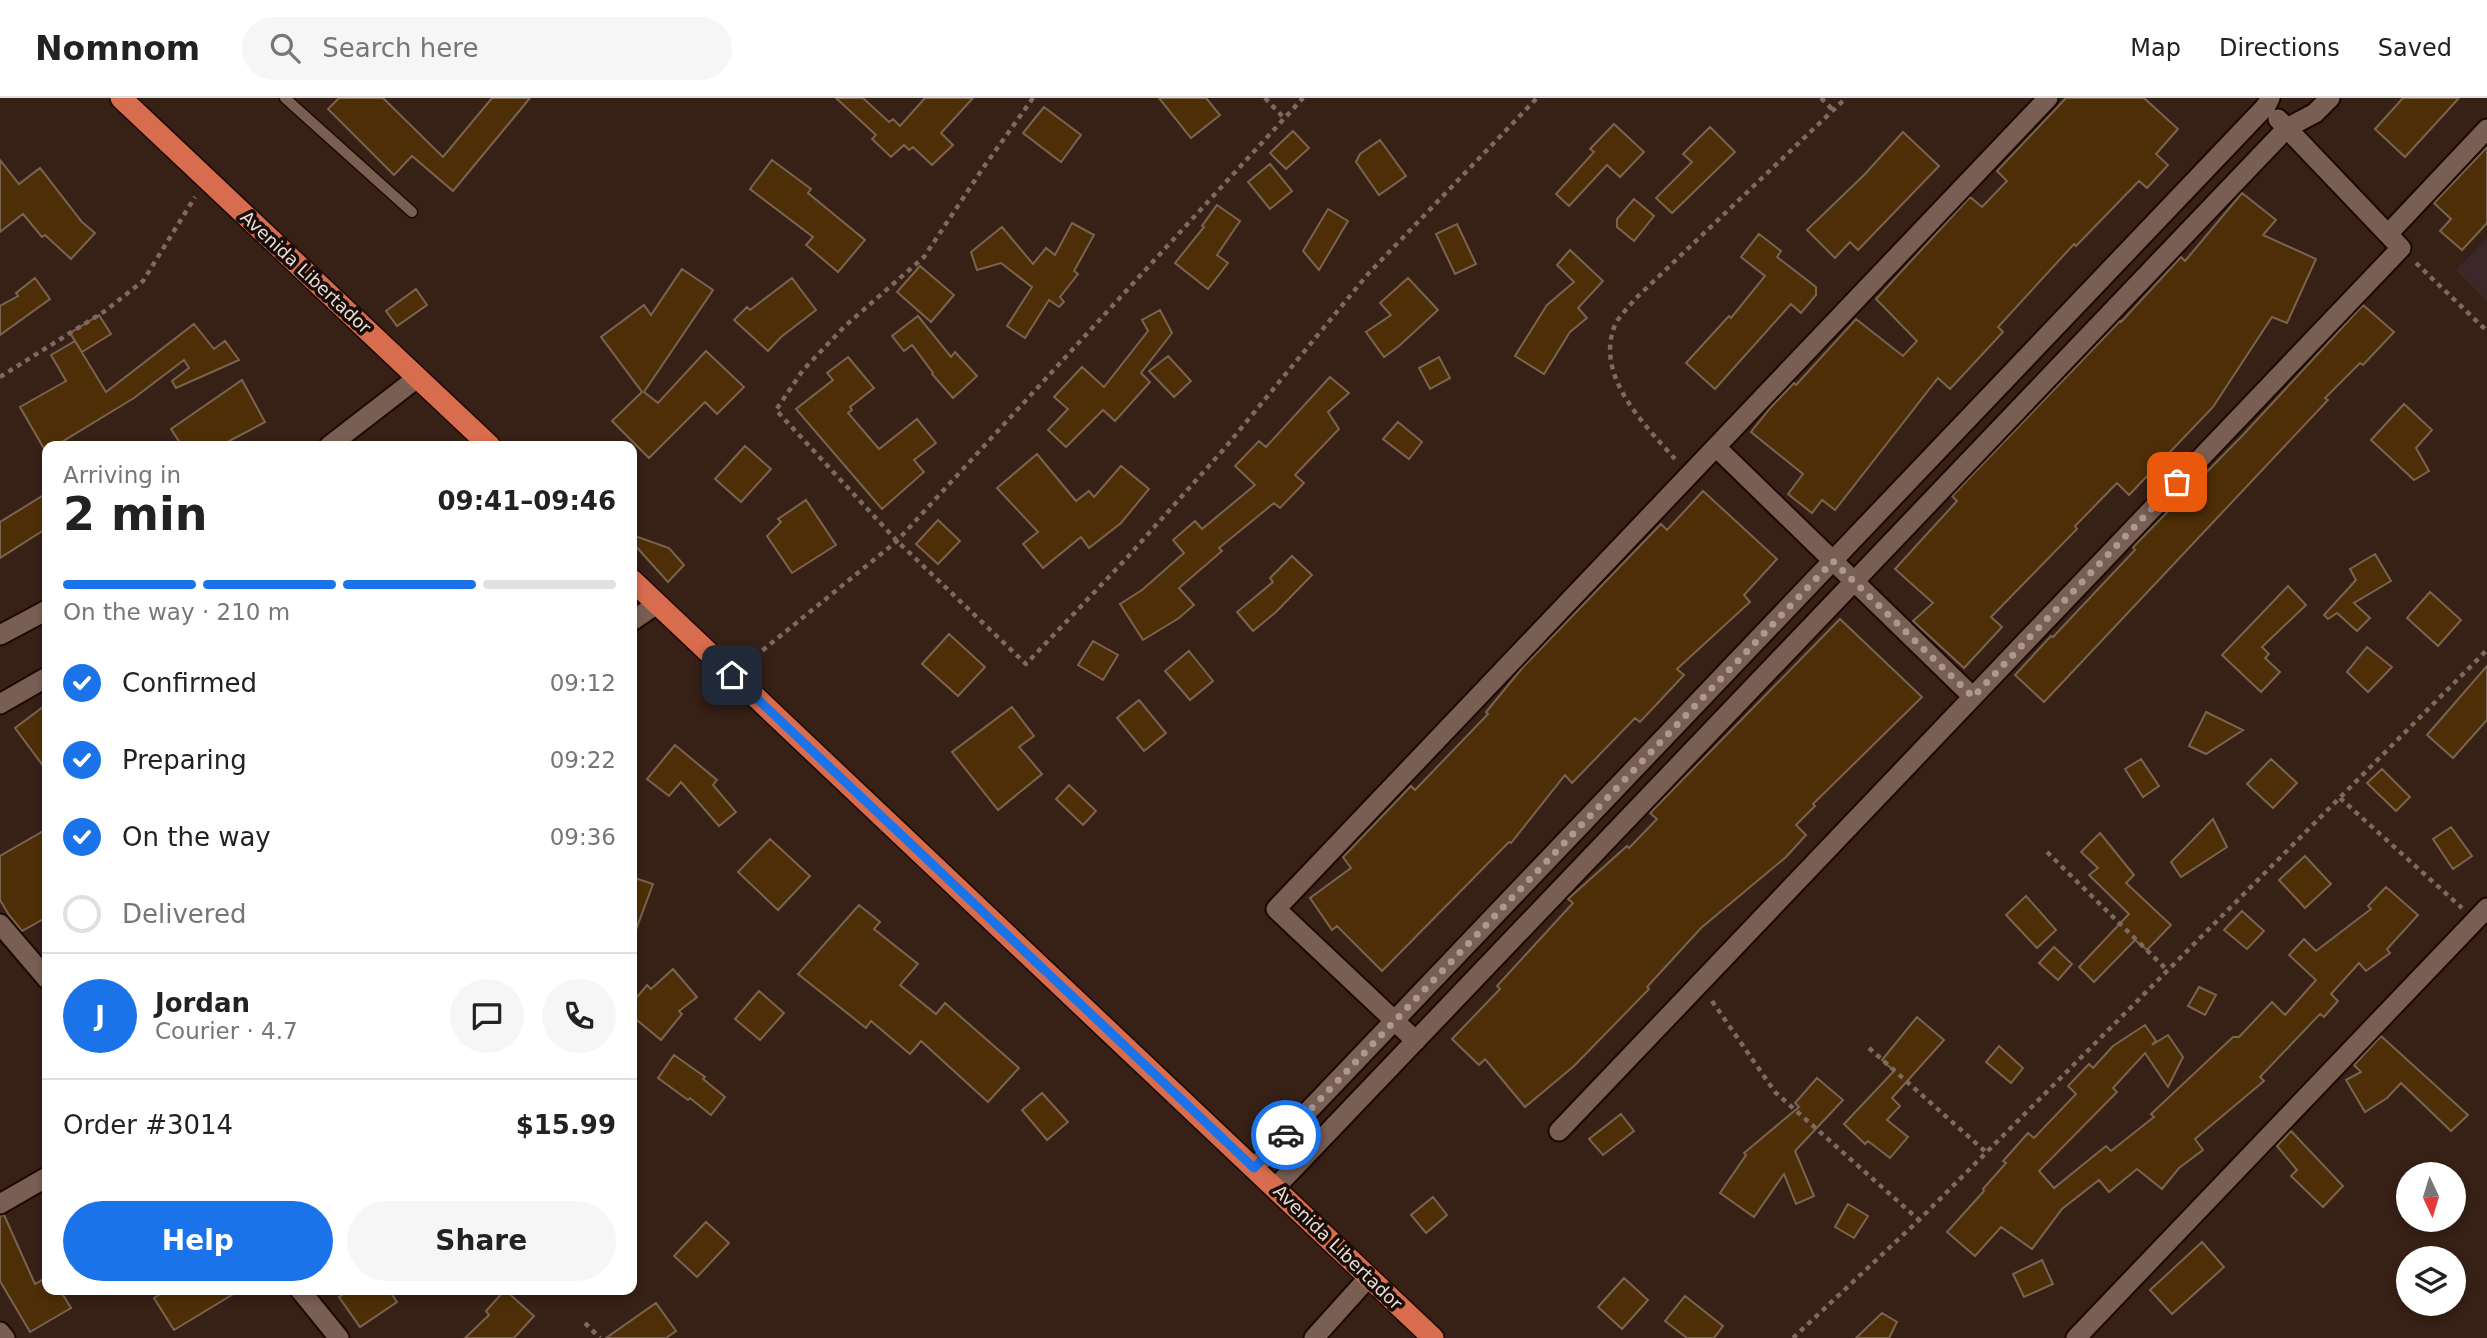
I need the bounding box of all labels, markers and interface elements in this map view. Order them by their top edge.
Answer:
search box [242,17,732,80]
text: Nomnom [35,29,200,68]
icon: search [266,29,304,67]
text: Search here [322,33,478,63]
text: Map [2130,34,2181,62]
text: Directions [2219,34,2340,62]
text: Saved [2378,34,2452,62]
street label: Avenida Libertador [237,206,376,338]
pin [2147,452,2207,512]
text: Arriving in [63,462,181,488]
icon: bag [2158,463,2196,501]
text: 09:41–09:46 [437,486,616,516]
text: 2 min [63,487,207,541]
text: On the way · 210 m [63,599,290,625]
pin [702,645,762,705]
icon: home [713,656,751,694]
icon: check [63,664,101,702]
text: Confirmed [122,668,257,698]
text: 09:12 [550,670,616,696]
icon: check [63,741,101,779]
text: Preparing [122,745,247,775]
text: 09:22 [550,747,616,773]
icon: check [63,818,101,856]
text: On the way [122,822,271,852]
text: 09:36 [550,824,616,850]
text: Delivered [122,899,246,929]
button: chat [450,979,524,1053]
button: phone [542,979,616,1053]
text: Jordan [155,988,250,1018]
text: J [95,1001,105,1031]
text: Courier · 4.7 [155,1018,298,1044]
courier [1251,1100,1321,1170]
text: Order #3014 [63,1110,233,1140]
text: $15.99 [516,1110,616,1140]
icon: car [1267,1116,1305,1154]
north arrow [2396,1162,2466,1232]
map controls [2396,1162,2466,1316]
street label: Avenida Libertador [1269,1180,1407,1314]
button: Help [63,1201,333,1281]
button: Share [347,1201,616,1281]
button: layers [2396,1246,2466,1316]

